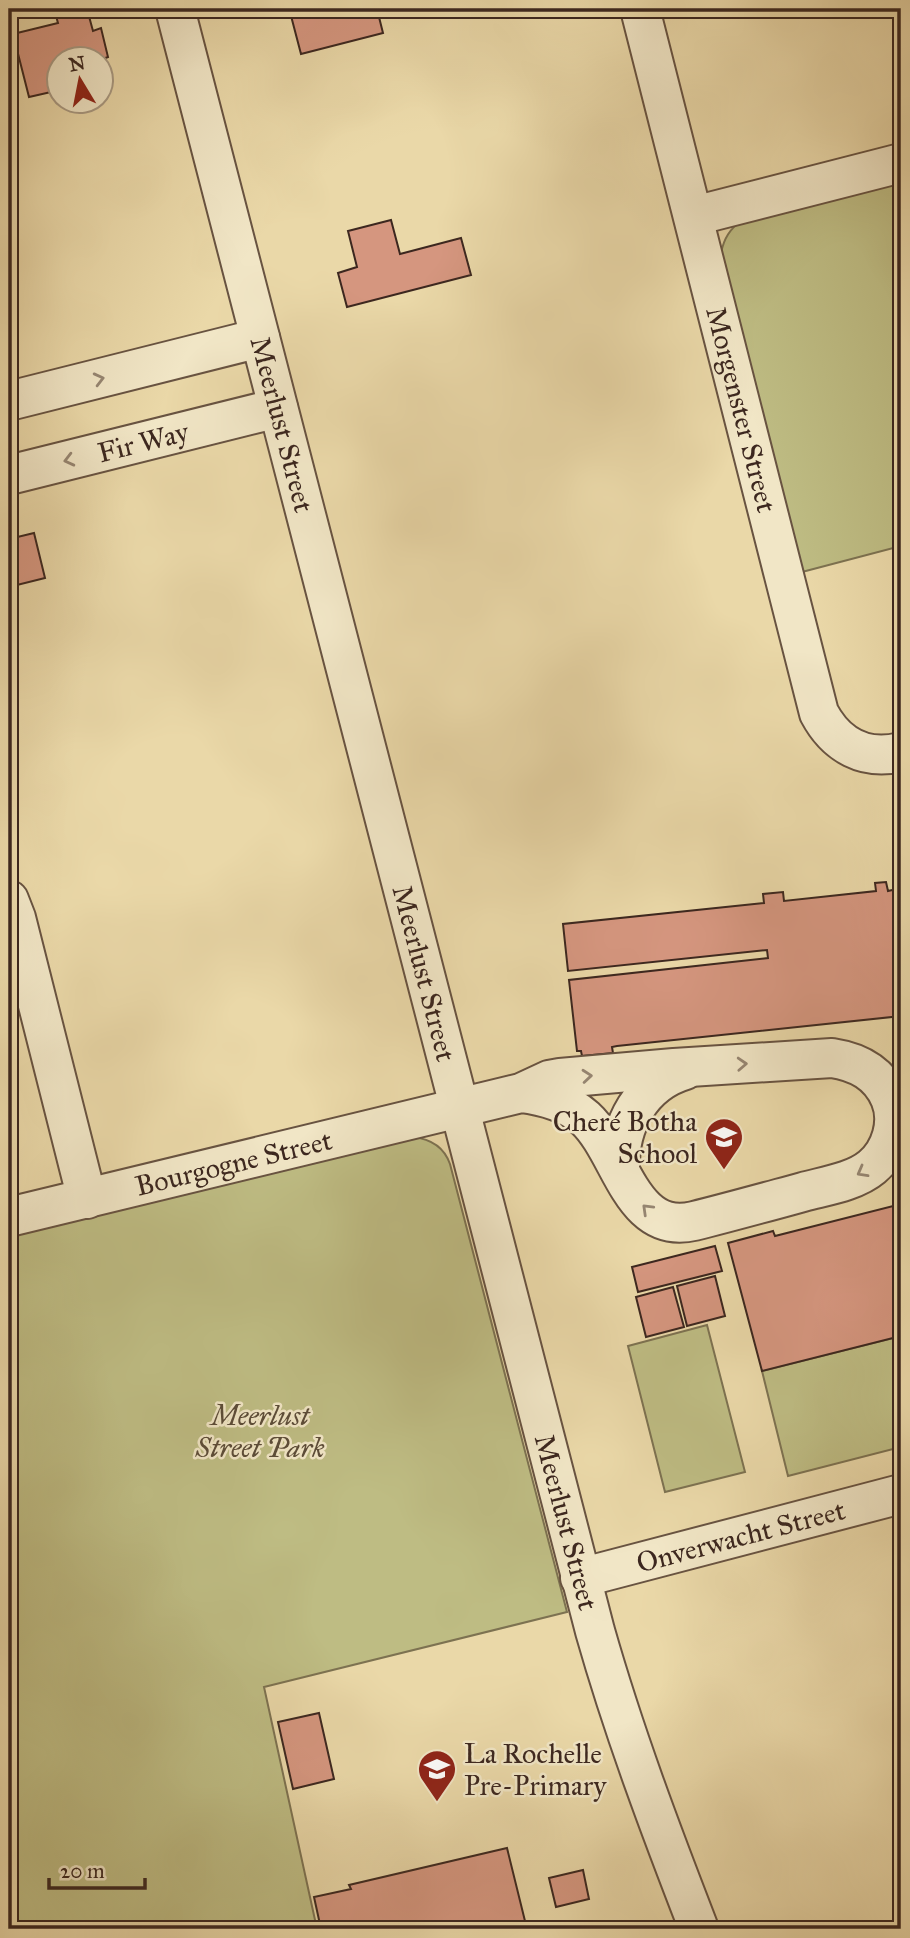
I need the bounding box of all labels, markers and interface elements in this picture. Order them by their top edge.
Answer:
north arrow [46,46,116,116]
text: N [67,51,87,76]
street label: Morgenster Street [699,303,785,516]
street label: Meerlust Street [243,333,322,516]
one-way arrow [93,373,105,387]
street label: Fir Way [94,413,193,470]
one-way arrow [63,452,75,466]
street label: Meerlust Street [385,881,464,1065]
one-way arrow [737,1056,748,1071]
one-way arrow [581,1069,592,1084]
place label: Cheré Botha School [553,1104,697,1171]
school or university icon: Cheré Botha School [703,1116,745,1171]
street label: Bourgogne Street [132,1122,335,1203]
one-way arrow [857,1164,869,1177]
one-way arrow [642,1205,655,1217]
park label: Meerlust Street Park [194,1398,325,1465]
street label: Meerlust Street [527,1430,606,1614]
street label: Onverwacht Street [632,1492,849,1580]
place label: La Rochelle Pre-Primary [464,1736,607,1803]
school or university icon: La Rochelle Pre-Primary [416,1748,458,1803]
scale bar [49,1847,145,1891]
text: 20 m [60,1858,105,1884]

